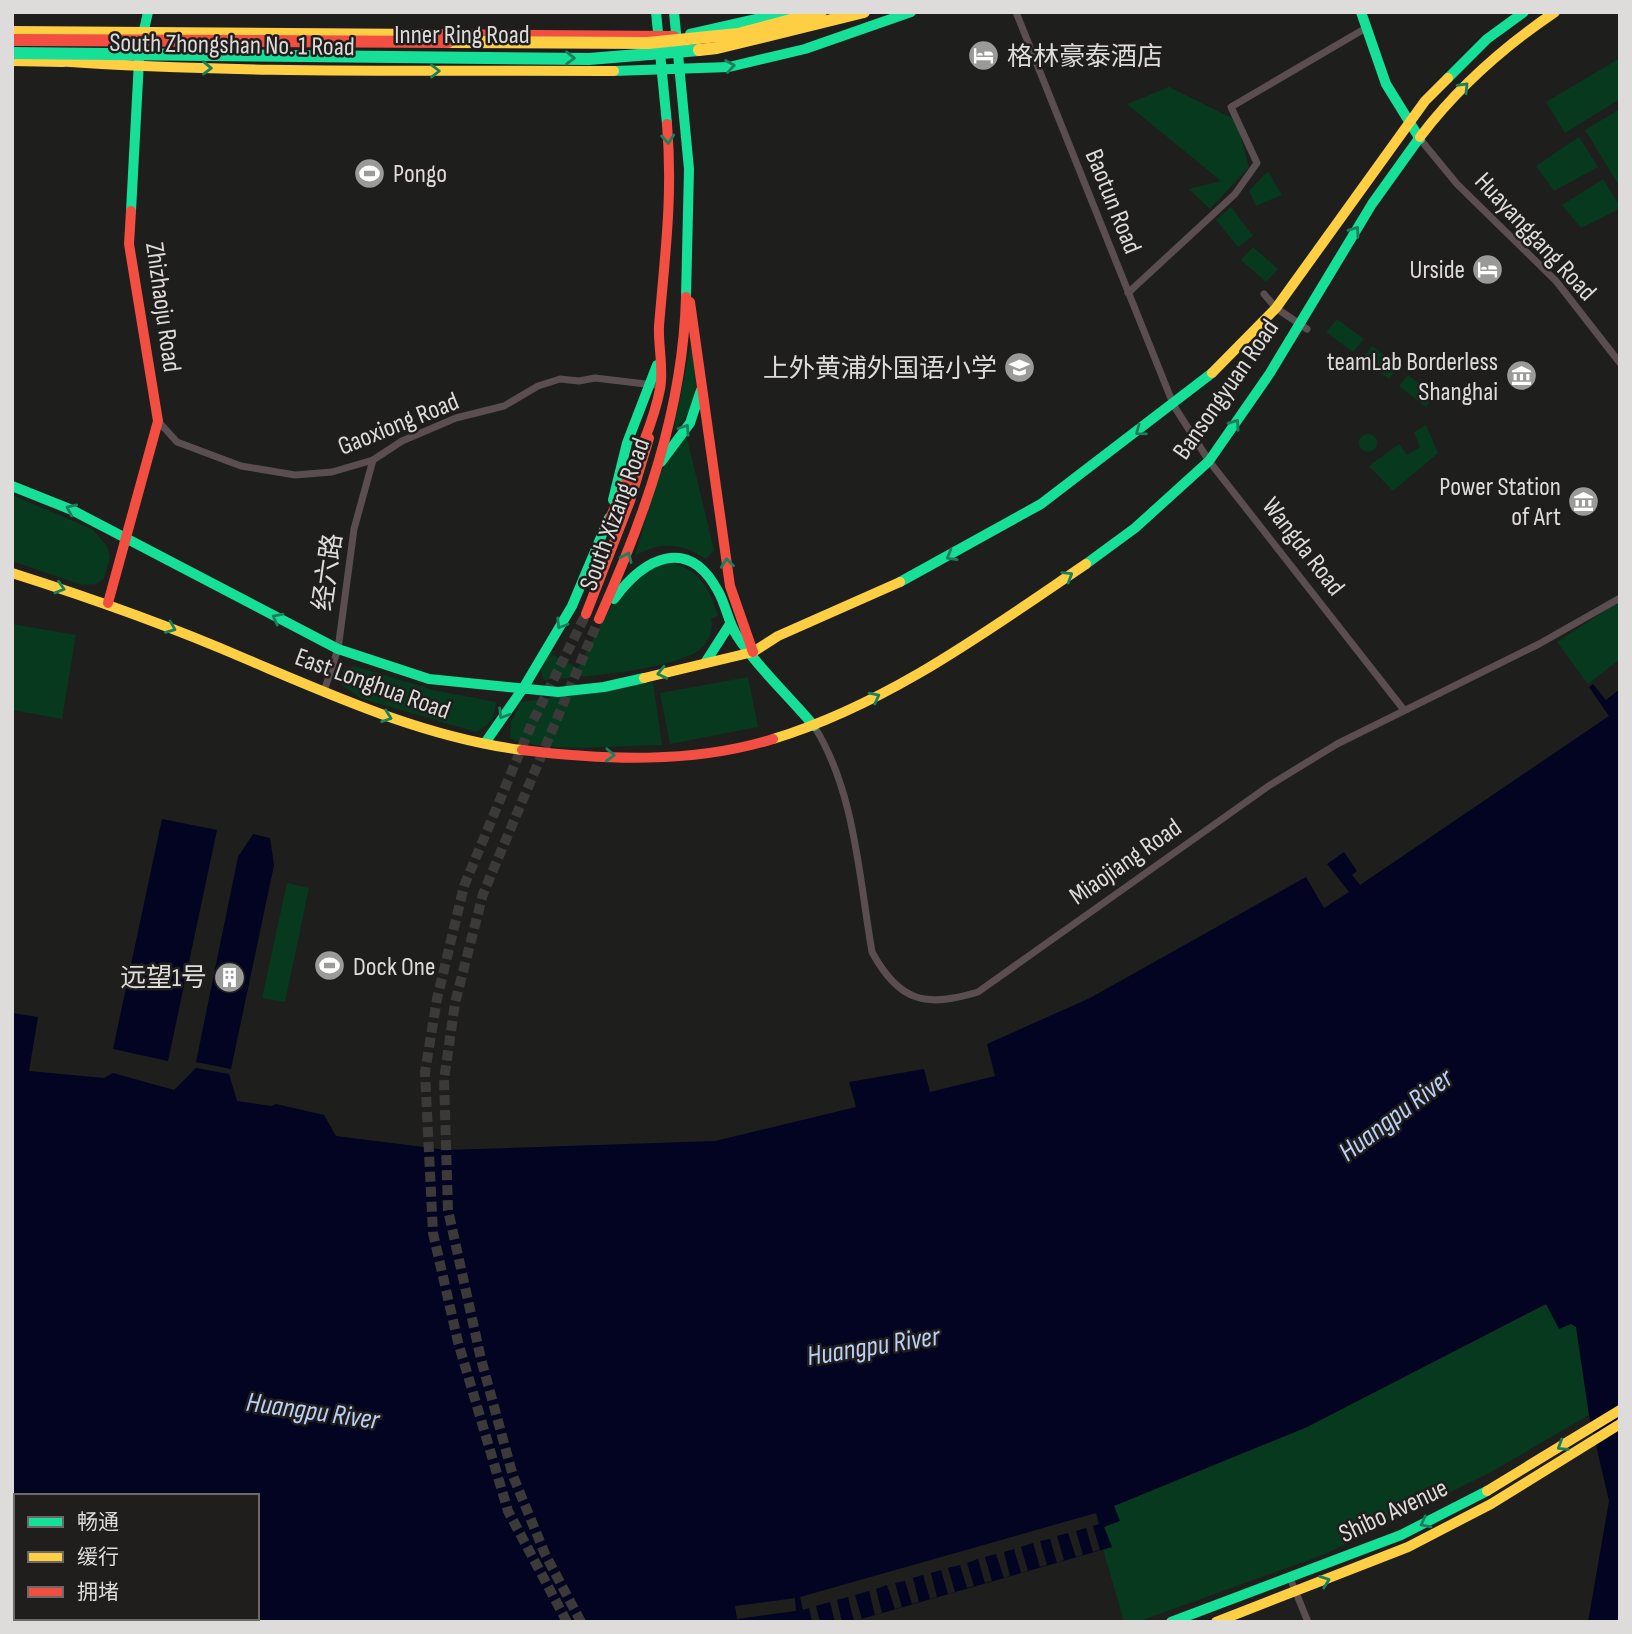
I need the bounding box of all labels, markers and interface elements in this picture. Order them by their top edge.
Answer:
street label: Inner Ring Road [394,20,530,51]
street label: South Zhongshan No. 1 Road [109,28,355,63]
hotel icon: 格林豪泰酒店 [967,39,1001,73]
place label: 格林豪泰酒店 [1007,42,1163,73]
one-way arrow [566,50,576,66]
one-way arrow [724,59,736,74]
one-way arrow [202,60,213,76]
one-way arrow [430,63,440,79]
one-way arrow [1455,82,1468,95]
one-way arrow [660,133,675,145]
street label: Baotun Road [1078,145,1148,258]
sports icon: Pongo [353,156,387,190]
place label: Pongo [393,159,447,190]
street label: Huayanggang Road [1468,166,1602,308]
one-way arrow [1347,226,1359,239]
street label: Zhizhaoju Road [138,240,187,374]
hotel icon: Urside [1471,252,1505,286]
place label: Urside [1410,255,1465,286]
street label: Bansongyuan Road [1167,314,1286,466]
place label: teamLab Borderless Shanghai [1327,347,1498,408]
school or university icon: 上外黄浦外国语小学 [1003,351,1037,385]
place label: 上外黄浦外国语小学 [763,354,997,385]
museum icon: teamLab Borderless Shanghai [1504,359,1538,393]
street label: Gaoxiong Road [334,386,464,463]
one-way arrow [1227,418,1240,431]
one-way arrow [1136,423,1148,435]
one-way arrow [677,424,689,437]
street label: South Xizang Road [573,434,657,595]
place label: Power Station of Art [1439,472,1561,533]
museum icon: Power Station of Art [1567,484,1601,518]
street label: Wangda Road [1255,492,1351,602]
one-way arrow [66,504,78,518]
street label: 经六路 [308,531,349,613]
one-way arrow [946,548,958,561]
one-way arrow [618,552,632,564]
one-way arrow [720,558,735,569]
one-way arrow [1061,572,1074,585]
one-way arrow [54,580,66,595]
one-way arrow [272,612,284,626]
one-way arrow [556,616,569,629]
one-way arrow [165,620,177,634]
street label: East Longhua Road [291,642,454,727]
one-way arrow [656,665,668,680]
one-way arrow [868,691,880,705]
one-way arrow [498,706,511,719]
one-way arrow [381,709,393,723]
one-way arrow [605,748,616,763]
street label: Miaojiang Road [1064,812,1188,912]
sports icon: Dock One [313,949,347,983]
place label: Dock One [353,952,435,983]
building icon: 远望1号 [213,960,247,994]
place label: 远望1号 [120,963,207,994]
water label: Huangpu River [1333,1061,1460,1169]
water label: Huangpu River [805,1320,943,1373]
water label: Huangpu River [244,1386,382,1437]
one-way arrow [1557,1437,1570,1450]
street label: Shibo Avenue [1334,1473,1453,1550]
legend [14,1494,259,1620]
text: 畅通 [77,1510,119,1535]
one-way arrow [1420,1514,1432,1528]
text: 缓行 [77,1545,119,1570]
one-way arrow [1319,1575,1331,1589]
text: 拥堵 [77,1580,119,1605]

